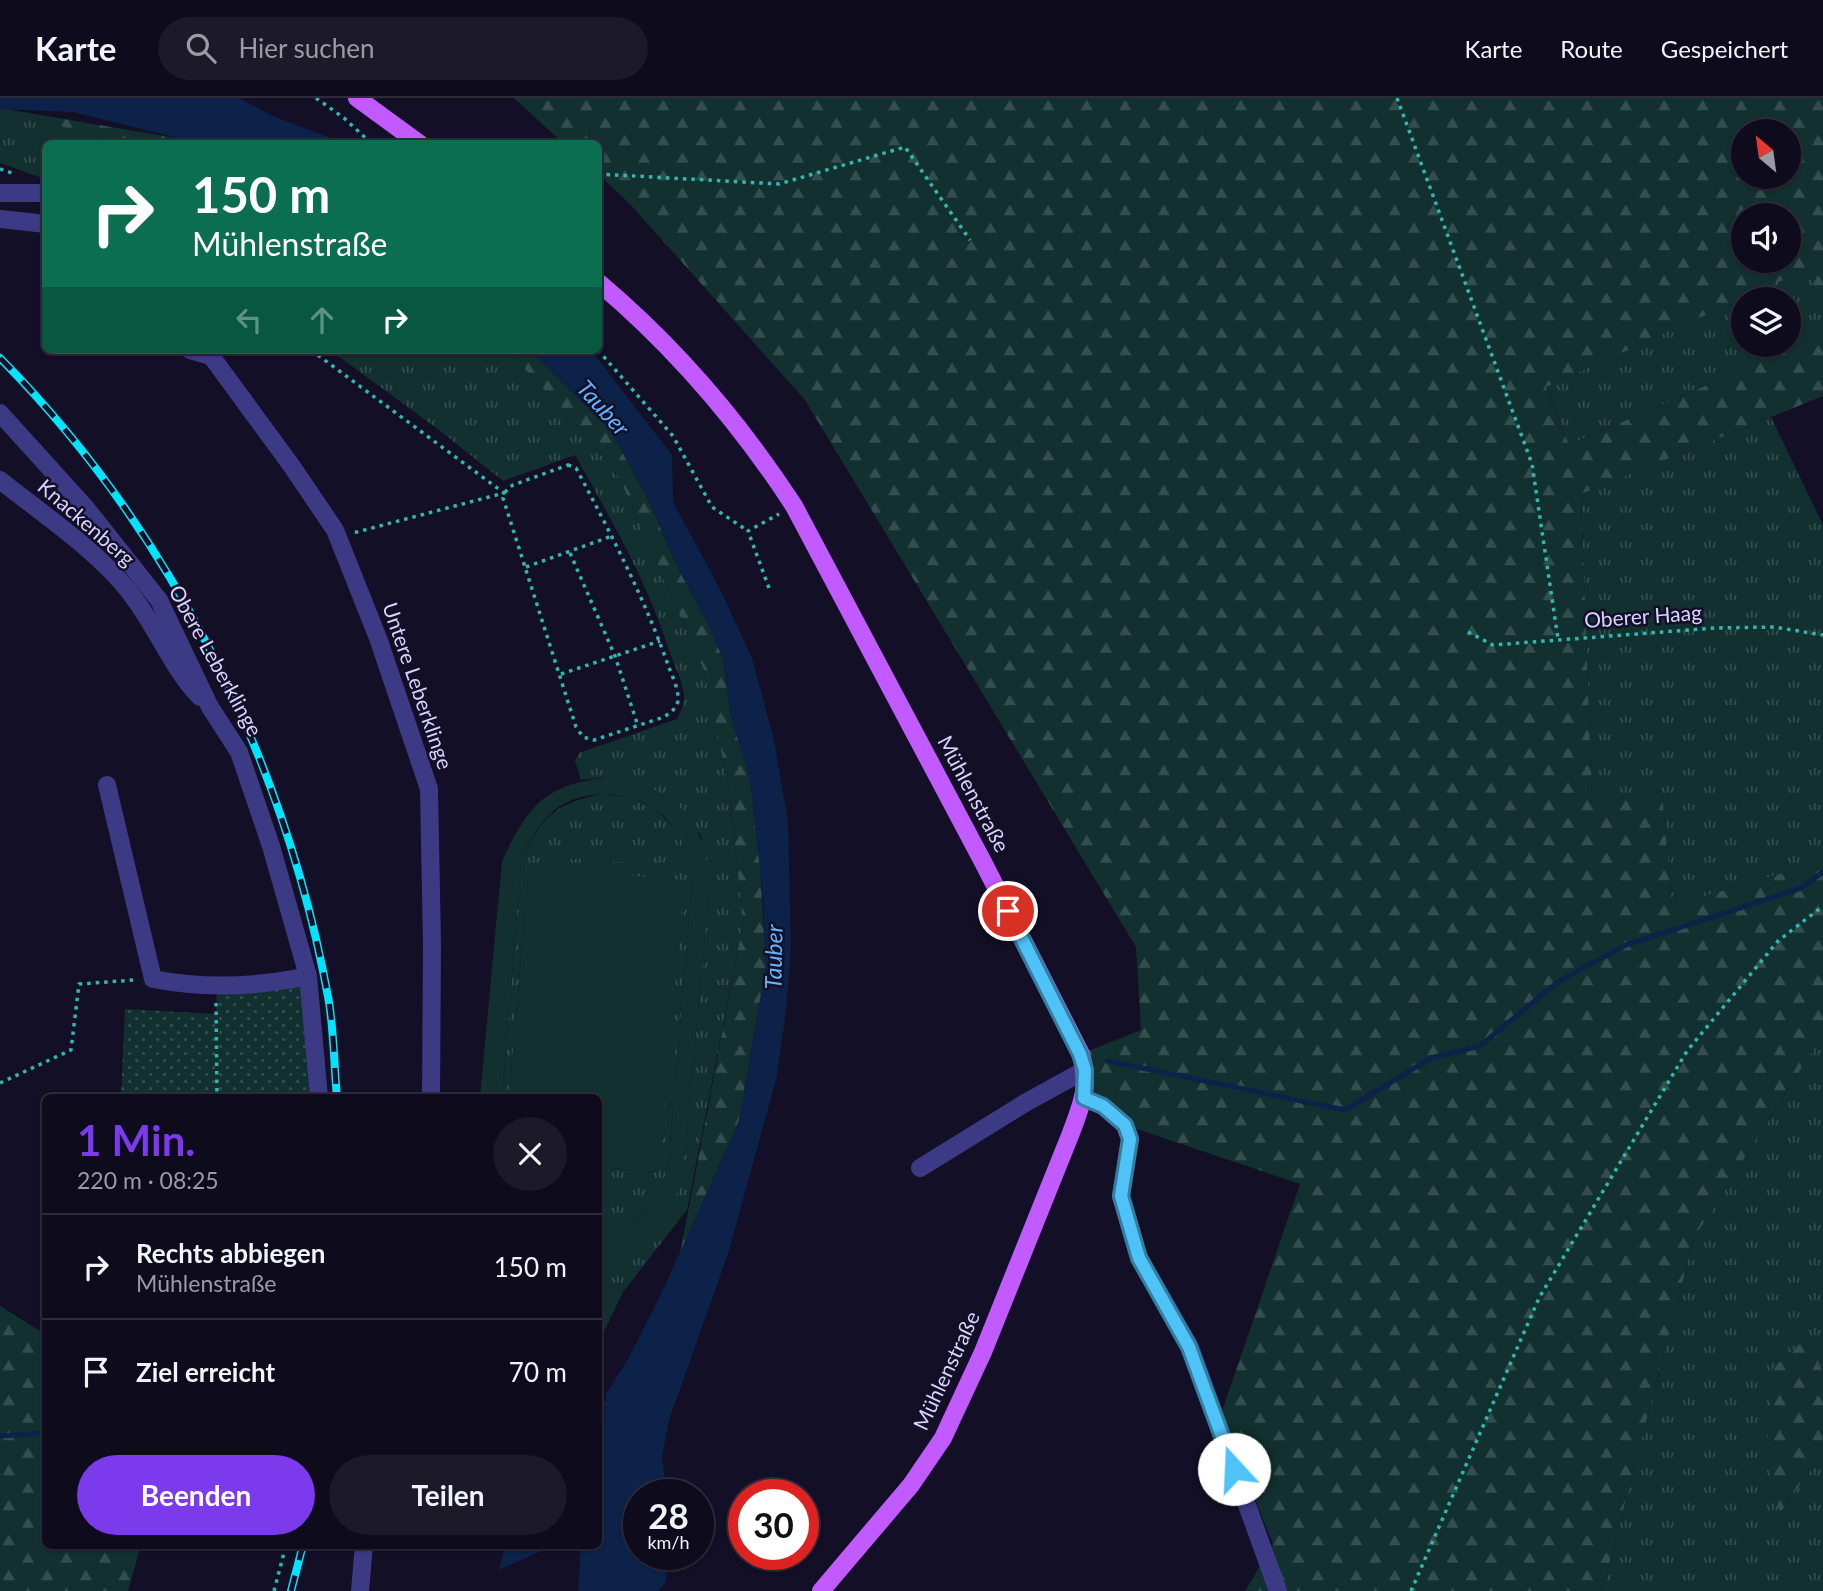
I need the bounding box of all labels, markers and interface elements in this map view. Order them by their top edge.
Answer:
search box [158,17,648,80]
text: Karte [35,28,116,68]
icon: search [182,29,220,67]
text: Hier suchen [238,32,375,64]
text: Karte [1465,34,1522,63]
text: Route [1560,34,1623,63]
text: Gespeichert [1661,34,1788,63]
north arrow [1731,119,1801,189]
map controls [1731,119,1801,357]
text: 150 m [192,165,330,223]
icon: right [77,168,168,259]
button: sound [1731,203,1801,273]
text: Mühlenstraße [192,224,388,263]
button: layers [1731,287,1801,357]
icon: left [230,301,268,339]
icon: ahead [303,301,341,339]
icon: right [376,301,414,339]
water label: Tauber [572,374,637,442]
street label: Knackenberg [33,473,141,571]
street label: Obere Leberklinge [164,580,268,740]
street label: Untere Leberklinge [378,599,459,772]
street label: Oberer Haag [1583,599,1703,632]
street label: Mühlenstraße [933,731,1015,856]
pin [978,881,1038,941]
icon: arrive [989,892,1027,930]
water label: Tauber [758,923,788,990]
text: 1 Min. [77,1115,195,1165]
button: close [493,1117,567,1191]
text: 220 m · 08:25 [77,1166,219,1194]
text: Rechts abbiegen [136,1237,325,1269]
icon: right [77,1248,115,1286]
text: 150 m [494,1251,567,1283]
text: Mühlenstraße [136,1269,277,1297]
street label: Mühlenstraße [907,1307,984,1434]
icon: arrive [77,1353,115,1391]
text: Ziel erreicht [136,1356,275,1388]
text: 70 m [509,1356,567,1388]
position arrow [1197,1432,1271,1506]
button: Beenden [77,1455,315,1535]
button: Teilen [329,1455,567,1535]
speed limit sign: 30 [728,1479,819,1570]
text: 28 [648,1494,689,1536]
text: km/h [647,1531,690,1553]

